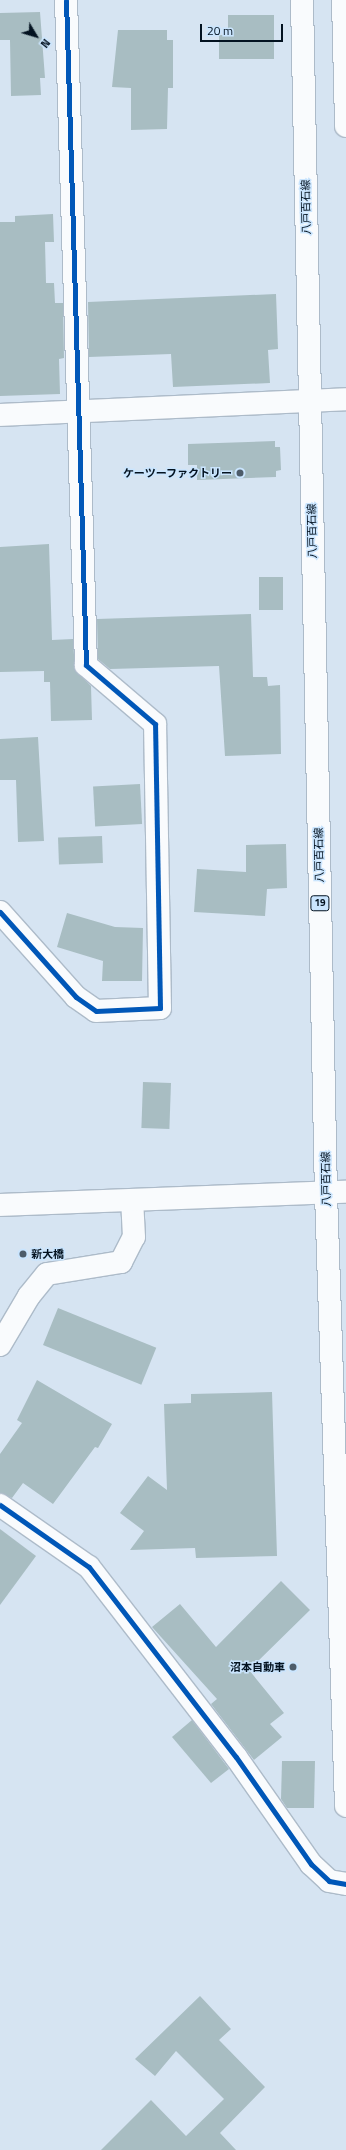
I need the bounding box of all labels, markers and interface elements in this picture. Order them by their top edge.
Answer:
north arrow [16,16,56,56]
scale bar [202,16,285,42]
text: 20 m [207,21,233,40]
text: N [37,35,54,51]
street label: 八戸百石線 [299,179,313,235]
place label: ケーツーファクトリー [122,466,232,480]
marker: ケーツーファクトリー [235,468,245,478]
street label: 八戸百石線 [305,503,319,559]
street label: 八戸百石線 [312,827,326,883]
road number: 19 [310,895,330,911]
street label: 八戸百石線 [319,1151,333,1207]
place label: 新大橋 [31,1247,64,1261]
marker: 新大橋 [18,1249,28,1259]
place label: 沼本自動車 [230,1660,285,1674]
marker: 沼本自動車 [288,1662,298,1672]

